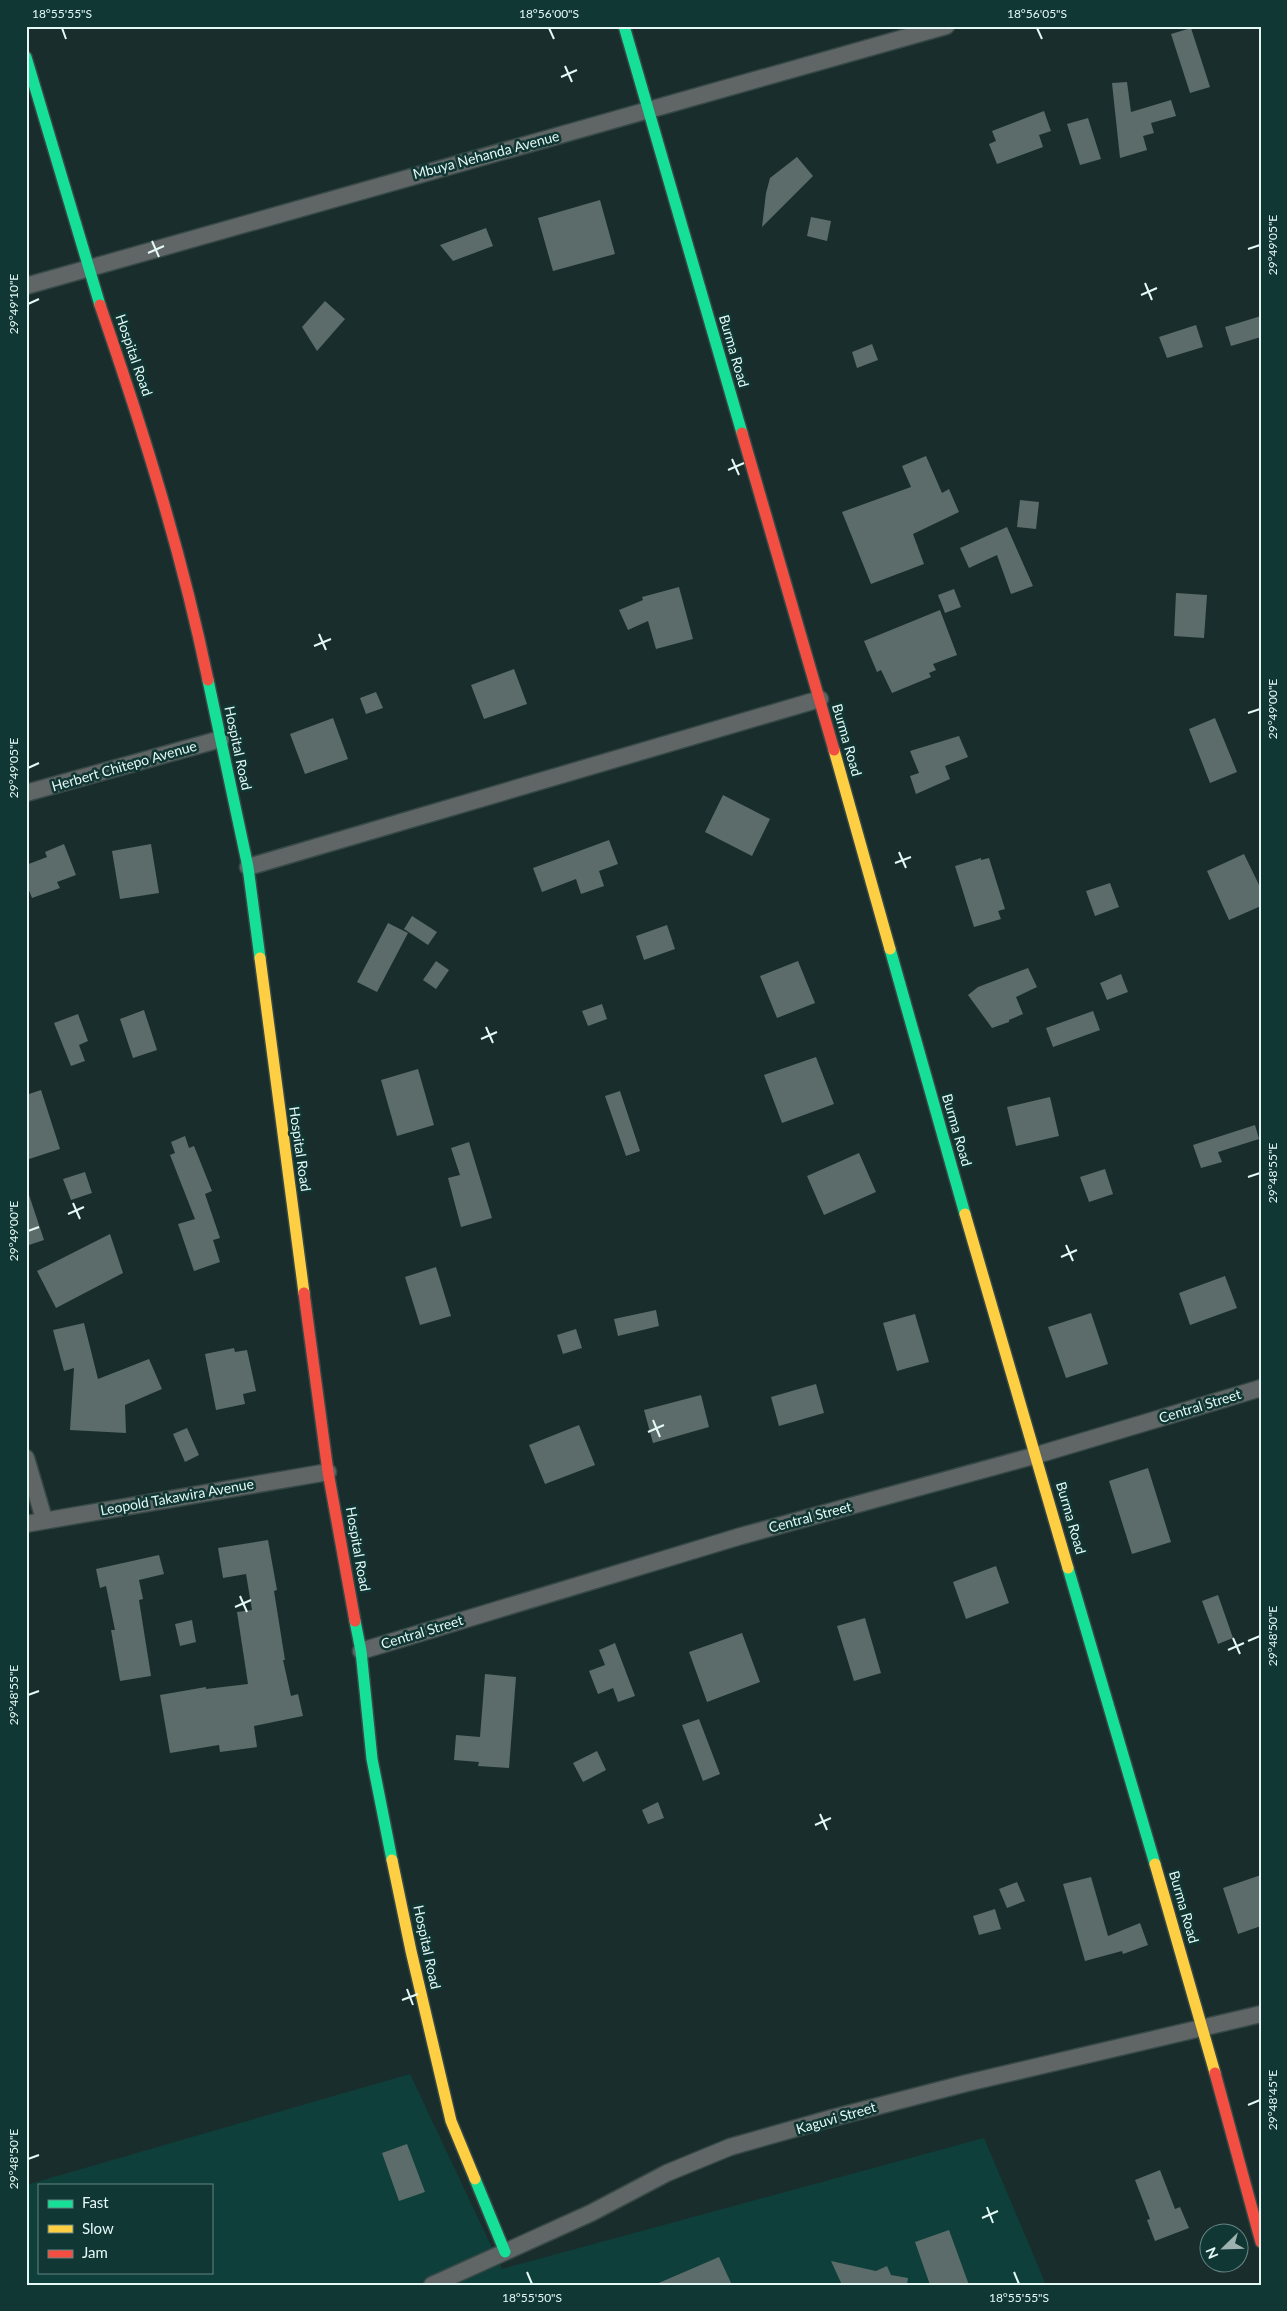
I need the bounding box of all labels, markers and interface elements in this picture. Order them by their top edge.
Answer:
text: 18°55'55"S [32,6,92,21]
text: 18°56'00"S [519,6,579,21]
text: 18°56'05"S [1007,6,1067,21]
street label: Mbuya Nehanda Avenue [411,127,561,182]
text: 29°49'05"E [1265,215,1280,275]
text: 29°49'10"E [6,274,21,334]
street label: Hospital Road [113,312,156,398]
street label: Burma Road [716,313,753,389]
text: 29°49'00"E [1265,679,1280,739]
street label: Burma Road [829,702,866,778]
street label: Hospital Road [221,704,256,792]
street label: Herbert Chitepo Avenue [49,737,198,794]
text: 29°49'05"E [6,738,21,798]
street label: Burma Road [939,1092,976,1168]
street label: Hospital Road [286,1105,315,1193]
text: 29°48'55"E [1265,1143,1280,1203]
text: 29°49'00"E [6,1201,21,1261]
street label: Central Street [1157,1385,1243,1426]
street label: Leopold Takawira Avenue [99,1475,255,1518]
street label: Burma Road [1053,1480,1090,1556]
street label: Central Street [767,1497,853,1536]
street label: Hospital Road [343,1505,374,1593]
text: 29°48'50"E [1265,1606,1280,1666]
street label: Central Street [379,1611,465,1652]
text: 29°48'55"E [6,1665,21,1725]
street label: Burma Road [1166,1869,1203,1945]
street label: Hospital Road [410,1903,445,1991]
text: 29°48'45"E [1265,2070,1280,2130]
street label: Kaguvi Street [794,2098,878,2137]
text: 29°48'50"E [6,2129,21,2189]
legend [38,2184,212,2274]
text: Fast [82,2193,109,2211]
text: Slow [82,2219,114,2237]
north arrow [1200,2224,1250,2274]
text: Jam [82,2243,108,2261]
text: N [1202,2245,1222,2262]
text: 18°55'50"S [502,2290,562,2305]
text: 18°55'55"S [989,2290,1049,2305]

